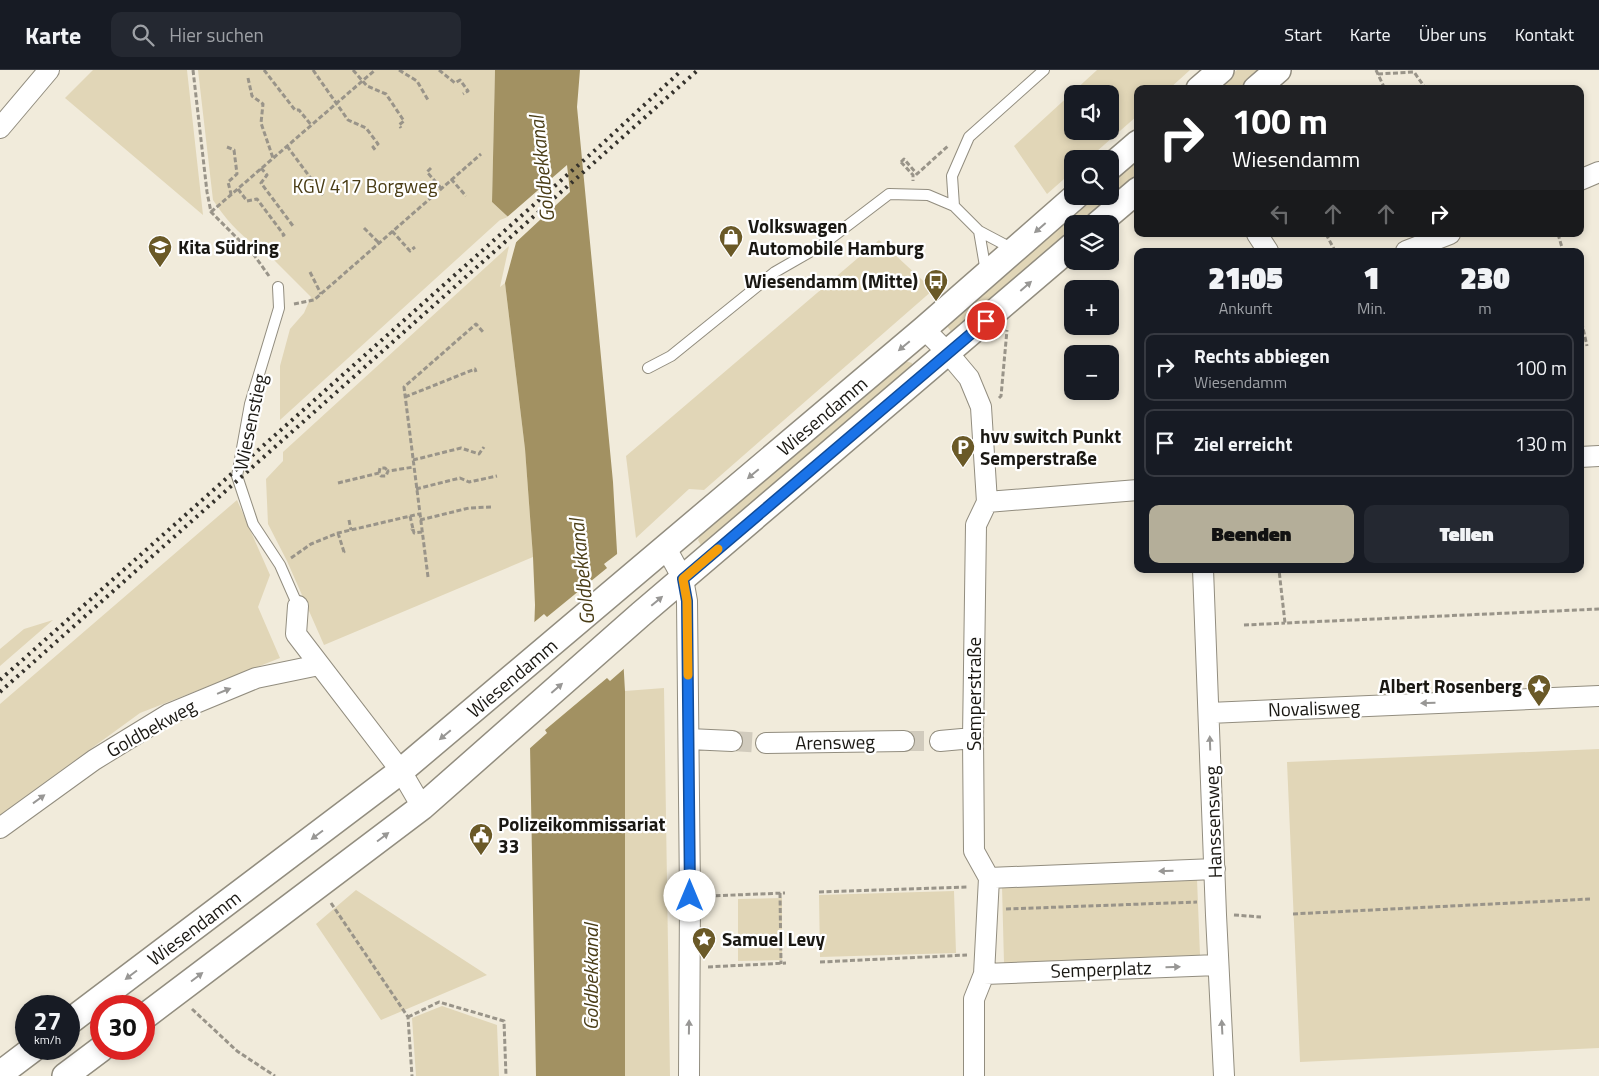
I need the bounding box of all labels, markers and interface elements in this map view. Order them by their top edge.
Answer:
search box [111,12,461,57]
text: Karte [25,17,81,53]
text: Hier suchen [169,20,264,49]
icon: search [129,21,157,49]
text: Start [1284,21,1322,48]
text: Karte [1350,21,1391,48]
text: Über uns [1419,21,1487,48]
text: Kontakt [1515,21,1574,48]
map controls [1064,85,1119,400]
button: sound [1064,85,1119,140]
text: 100 m [1232,94,1328,148]
icon: right [1149,105,1214,170]
water label: Goldbekkanal [520,112,562,224]
text: Wiesendamm [1232,142,1360,176]
button: search [1064,150,1119,205]
park label: KGV 417 Borgweg [292,171,438,200]
icon: left [1266,200,1294,228]
icon: ahead [1319,200,1347,228]
icon: ahead [1372,200,1400,228]
icon: right [1425,200,1453,228]
place label: Volkswagen Automobile Hamburg [748,211,924,262]
button: layers [1064,215,1119,270]
one-way arrow [1033,223,1046,234]
shop icon: Volkswagen Automobile Hamburg [718,224,744,258]
place label: Kita Südring [178,232,279,261]
school or university icon: Kita Südring [147,234,173,268]
text: 21:05 [1208,255,1283,301]
text: 1 [1363,255,1380,301]
text: 230 [1460,255,1510,301]
place label: Wiesendamm (Mitte) [744,266,918,295]
bus stop icon: Wiesendamm (Mitte) [923,268,949,302]
one-way arrow [1020,280,1032,292]
button: + [1064,280,1119,335]
text: Ankunft [1219,296,1272,320]
text: Min. [1357,296,1386,320]
text: m [1478,296,1492,320]
pin [965,300,1007,342]
icon: arrive [972,307,1000,335]
one-way arrow [897,341,910,352]
text: Rechts abbiegen [1194,341,1330,370]
button: − [1064,345,1119,400]
icon: right [1151,353,1179,381]
text: 100 m [1515,353,1567,382]
street label: Wiesendamm [770,369,873,462]
text: Wiesendamm [1194,370,1287,394]
street label: Wiesenstieg [225,371,274,473]
place label: hvv switch Punkt Semperstraße [980,421,1121,472]
icon: arrive [1151,429,1179,457]
text: Ziel erreicht [1194,429,1292,458]
text: 130 m [1515,429,1567,458]
parking icon: hvv switch Punkt Semperstraße [950,434,976,468]
one-way arrow [747,469,760,480]
button: Beenden [1149,505,1354,563]
button: Teilen [1364,505,1569,563]
water label: Goldbekkanal [560,515,602,627]
one-way arrow [650,595,663,606]
street label: Wiesendamm [460,631,563,724]
street label: Semperstraße [959,637,988,751]
place label: Albert Rosenberg [1379,671,1522,700]
place icon: Albert Rosenberg [1526,673,1552,707]
one-way arrow [550,682,562,694]
one-way arrow [217,687,232,695]
street label: Goldbekweg [101,691,201,764]
street label: Novalisweg [1267,691,1361,724]
one-way arrow [1420,700,1436,708]
street label: Arensweg [795,726,875,757]
one-way arrow [439,729,452,740]
one-way arrow [1206,734,1214,750]
street label: Hanssensweg [1196,765,1229,879]
one-way arrow [33,795,46,805]
place label: Polizeikommissariat 33 [498,809,665,860]
public building icon: Polizeikommissariat 33 [468,822,494,856]
one-way arrow [310,830,324,840]
one-way arrow [376,832,389,843]
one-way arrow [1158,867,1174,875]
position arrow [663,869,715,921]
street label: Wiesendamm [141,883,247,972]
water label: Goldbekkanal [575,921,606,1030]
place label: Samuel Levy [722,924,825,953]
place icon: Samuel Levy [691,926,717,960]
street label: Semperplatz [1050,952,1152,985]
one-way arrow [1165,962,1181,970]
one-way arrow [125,969,138,980]
one-way arrow [190,972,204,982]
speed limit sign: 30 [90,995,155,1060]
text: 27 [33,1002,62,1040]
one-way arrow [685,1019,693,1035]
one-way arrow [1217,1019,1225,1035]
text: km/h [34,1030,61,1049]

